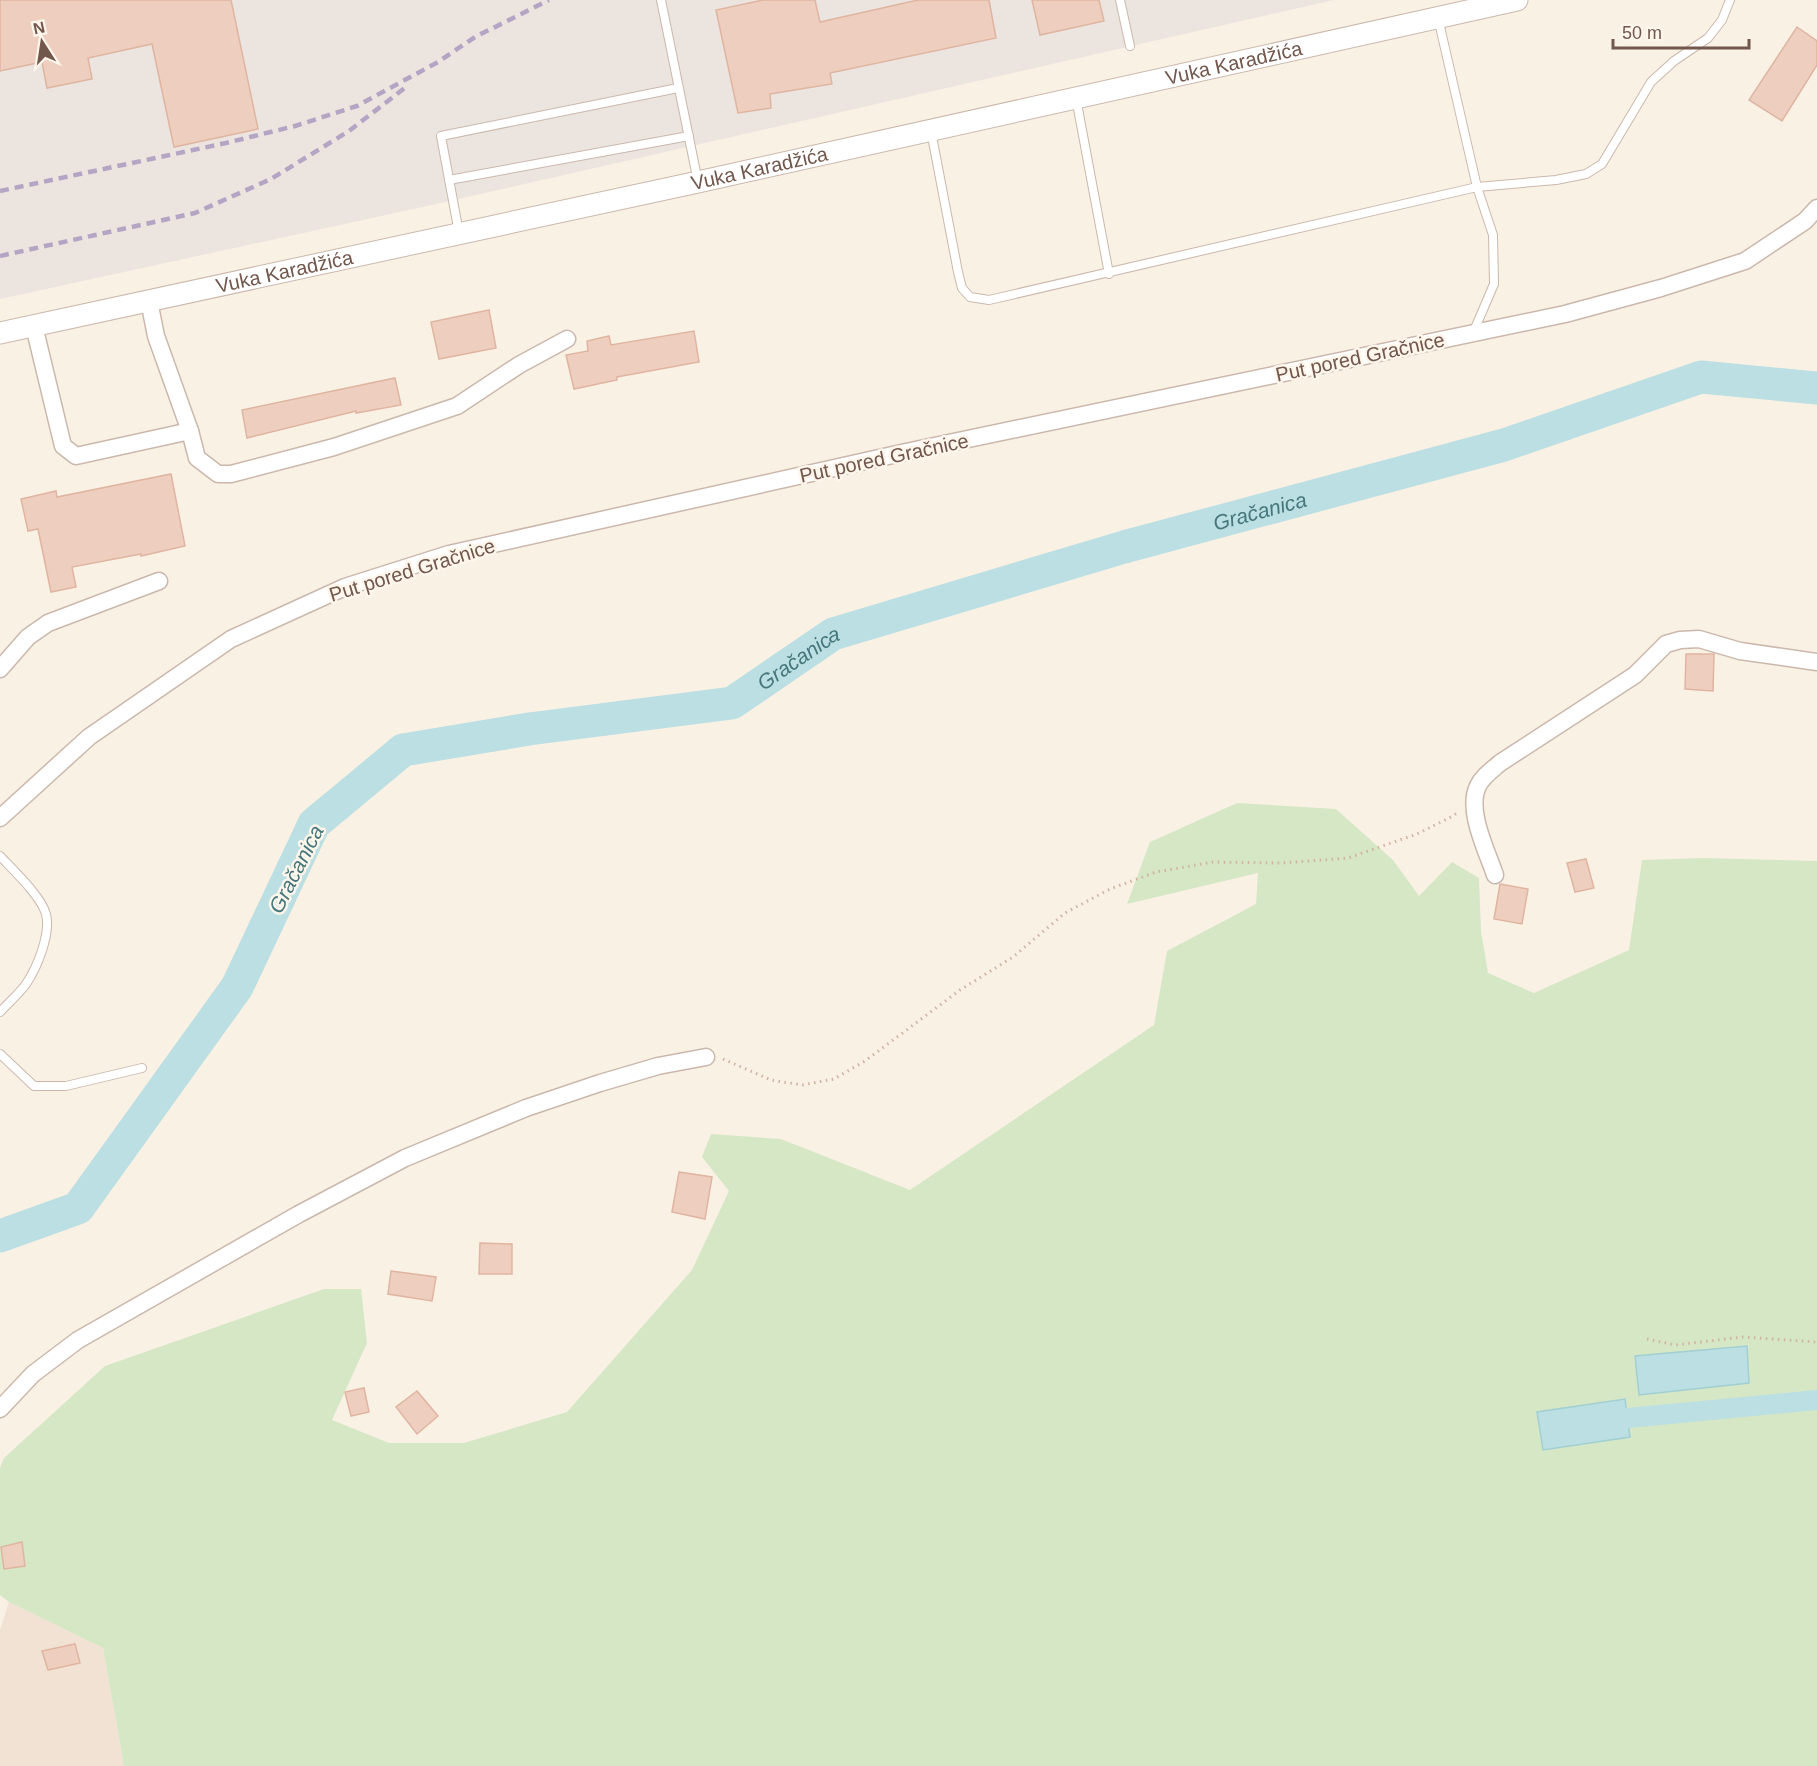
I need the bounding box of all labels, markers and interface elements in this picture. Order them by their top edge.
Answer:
north arrow [12,12,72,72]
scale bar [1613,12,1750,50]
text: N [32,18,46,37]
text: 50 m [1622,23,1662,43]
street label: Vuka Karadžića [1163,37,1305,89]
street label: Vuka Karadžića [689,142,831,194]
street label: Vuka Karadžića [214,246,356,297]
street label: Put pored Gračnice [1273,328,1447,386]
street label: Put pored Gračnice [797,429,971,487]
water label: Gračanica [1210,487,1309,534]
street label: Put pored Gračnice [326,534,498,606]
water label: Gračanica [752,621,842,694]
water label: Gračanica [264,821,328,917]

